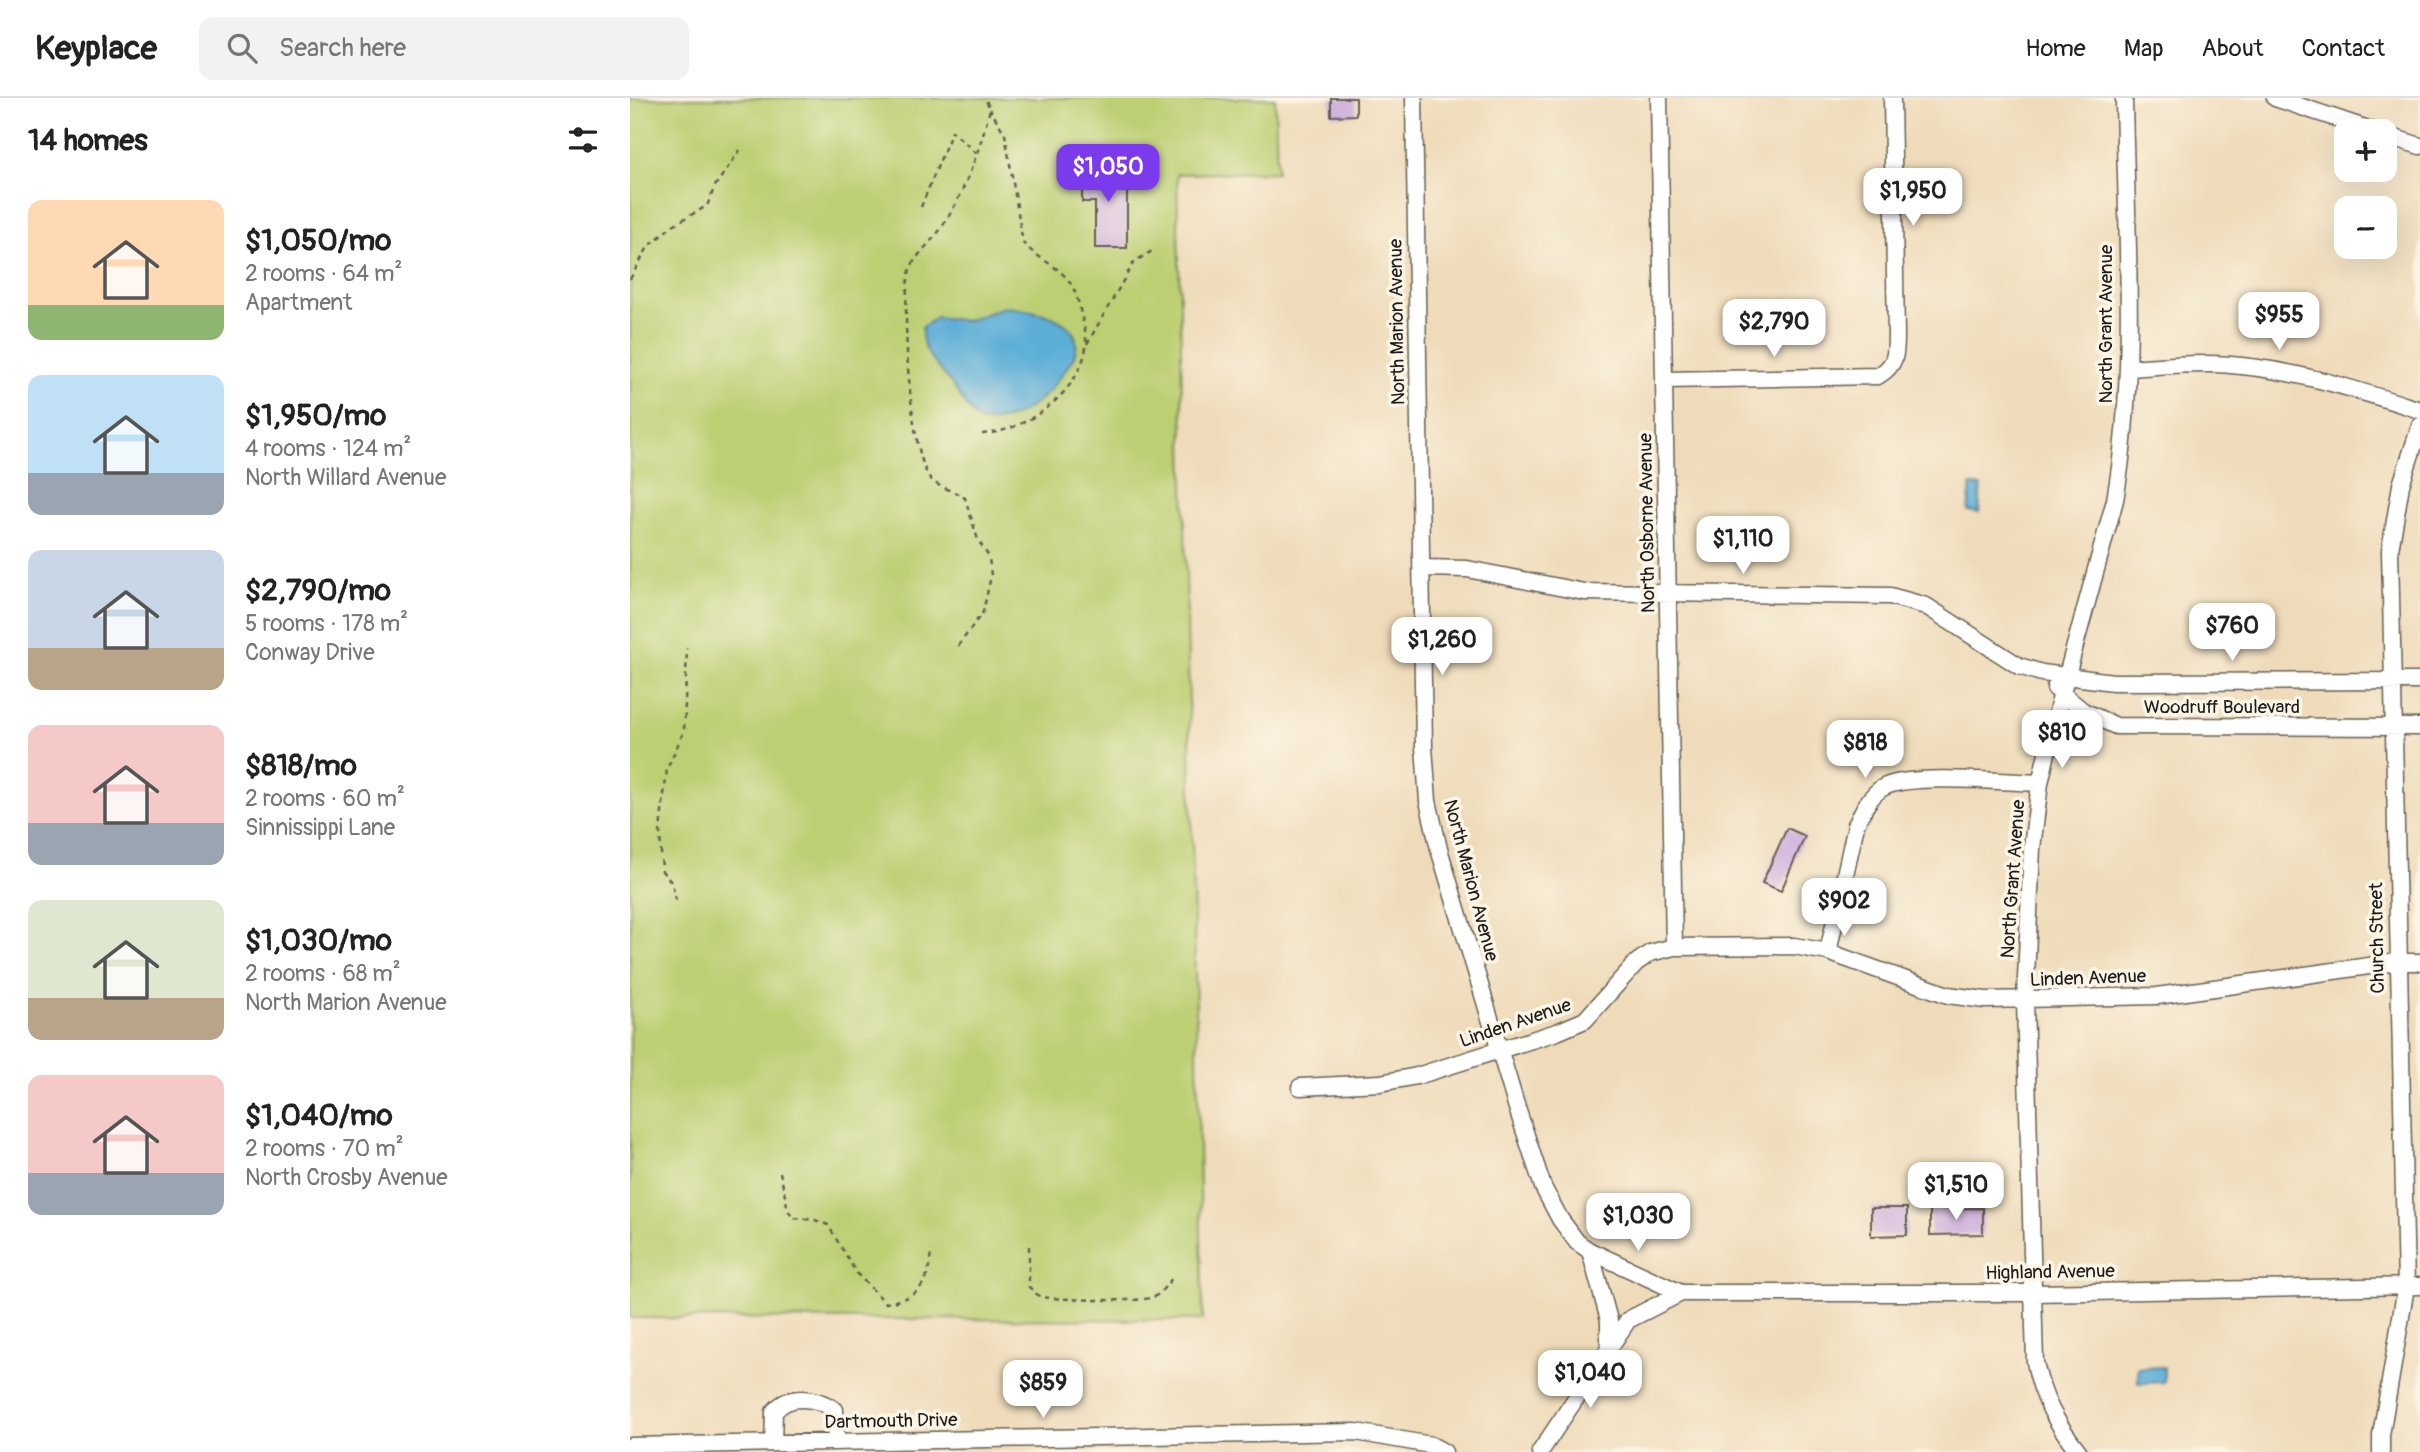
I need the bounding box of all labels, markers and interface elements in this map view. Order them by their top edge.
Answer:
search box [199,17,689,80]
text: Keyplace [35,28,157,69]
icon: search [223,29,261,67]
text: Search here [279,32,406,64]
text: Home [2025,34,2086,63]
text: Map [2124,34,2164,63]
text: About [2202,34,2264,63]
text: Contact [2302,34,2385,63]
map controls [2334,119,2397,259]
button: + [2334,119,2397,182]
icon: filters [564,121,602,159]
text: 14 homes [28,122,148,159]
pin: $1,050 [1051,144,1165,204]
text: $1,050 [1072,152,1144,181]
pin: $1,950 [1856,169,1970,228]
text: $1,950 [1879,176,1947,205]
button: − [2334,196,2397,259]
text: $1,050/mo [245,222,391,259]
icon: home [84,228,168,312]
street label: North Marion Avenue [1384,238,1410,405]
street label: North Grant Avenue [2094,244,2118,403]
text: 2 rooms · 64 m² [245,259,402,288]
text: Apartment [245,288,352,317]
pin: $955 [2238,292,2320,352]
pin: $2,790 [1717,300,1831,359]
text: $955 [2254,300,2304,329]
text: $2,790 [1739,307,1809,336]
text: $1,950/mo [245,397,386,434]
icon: home [84,403,168,487]
street label: North Osborne Avenue [1633,432,1661,613]
text: 4 rooms · 124 m² [245,434,411,463]
text: North Willard Avenue [245,463,446,492]
pin: $1,110 [1686,517,1800,576]
text: $1,110 [1713,524,1774,553]
text: $2,790/mo [245,572,391,609]
icon: home [84,578,168,662]
pin: $760 [2191,603,2273,663]
text: 5 rooms · 178 m² [245,609,408,638]
text: $760 [2205,611,2259,640]
pin: $1,260 [1385,618,1499,677]
text: $1,260 [1407,625,1477,654]
text: Conway Drive [245,638,374,667]
street label: Woodruff Boulevard [2144,695,2300,719]
pin: $810 [2021,710,2103,770]
text: $810 [2038,718,2086,747]
pin: $818 [1824,720,1906,780]
text: $818 [1843,728,1887,757]
text: $818/mo [245,747,357,784]
icon: home [84,753,168,837]
text: 2 rooms · 60 m² [245,784,405,813]
street label: North Marion Avenue [1438,797,1504,964]
street label: North Grant Avenue [1995,798,2031,959]
text: Sinnissippi Lane [245,813,395,842]
pin: $902 [1803,878,1885,938]
street label: Church Street [2364,882,2390,994]
text: $902 [1818,886,1870,915]
text: $1,030/mo [245,922,392,959]
icon: home [84,928,168,1012]
text: 2 rooms · 68 m² [245,959,401,988]
street label: Linden Avenue [2029,964,2147,992]
text: North Marion Avenue [245,988,447,1017]
street label: Linden Avenue [1456,992,1575,1053]
text: $1,040/mo [245,1097,393,1134]
icon: home [84,1103,168,1187]
text: 2 rooms · 70 m² [245,1134,404,1163]
pin: $1,510 [1899,1162,2013,1222]
text: North Crosby Avenue [245,1163,448,1192]
text: $1,510 [1924,1170,1988,1199]
pin: $1,030 [1581,1194,1695,1253]
text: $1,030 [1602,1201,1674,1230]
street label: Highland Avenue [1985,1259,2116,1285]
pin: $1,040 [1533,1350,1647,1410]
text: $1,040 [1554,1358,1626,1387]
pin: $859 [1002,1360,1084,1420]
text: $859 [1019,1368,1067,1397]
street label: Dartmouth Drive [824,1408,958,1434]

